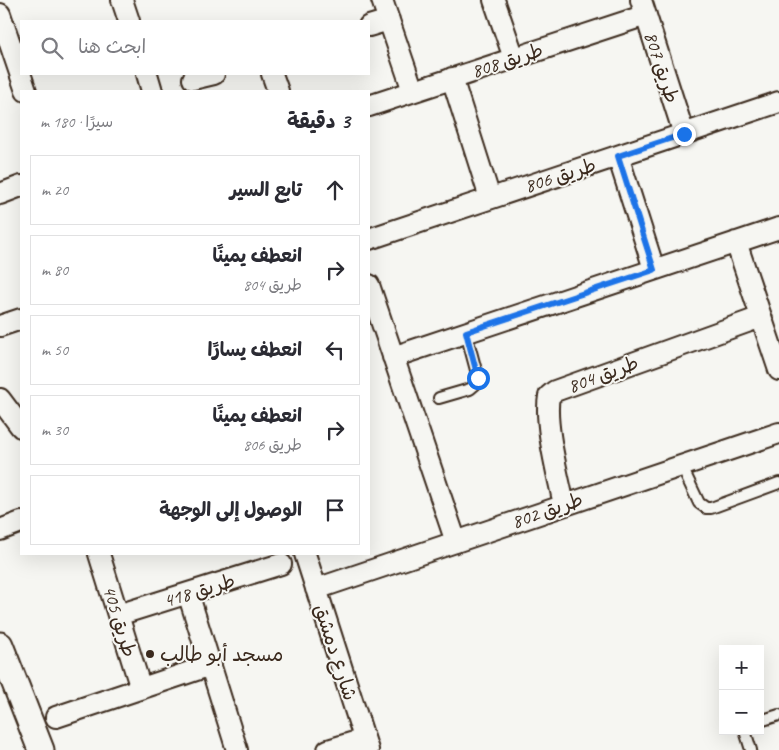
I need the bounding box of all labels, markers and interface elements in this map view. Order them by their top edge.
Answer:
search box [20,20,370,75]
street label: طريق 807 [638,28,685,106]
icon: search [38,34,66,62]
text: ابحث هنا [78,35,146,59]
street label: طريق 808 [468,37,546,84]
text: 3 دقيقة [287,108,350,134]
text: سيرًا · 180 m [40,112,113,132]
route end [673,123,696,146]
street label: طريق 806 [521,152,599,199]
icon: ahead [321,176,349,204]
text: تابع السير [230,178,302,202]
text: 20 m [41,180,68,200]
text: انعطف يمينًا [213,244,302,268]
icon: right [321,256,349,284]
text: 80 m [41,260,68,280]
text: طريق 804 [243,275,302,295]
icon: left [321,336,349,364]
text: انعطف يسارًا [208,338,302,362]
text: 50 m [41,340,68,360]
street label: طريق 804 [564,350,642,399]
route start [467,367,490,390]
text: انعطف يمينًا [213,404,302,428]
icon: right [321,416,349,444]
text: 30 m [41,420,68,440]
text: طريق 806 [243,435,302,455]
street label: طريق 802 [508,487,586,534]
icon: arrive [321,496,349,524]
text: الوصول إلى الوجهة [159,498,302,522]
street label: طريق 418 [160,568,238,613]
street label: طريق 405 [97,582,142,660]
street label: شارع دمشق [307,601,363,704]
place label: مسجد أبو طالب [160,642,283,667]
map controls [719,645,764,735]
button: + [719,645,764,690]
marker: مسجد أبو طالب [144,648,156,660]
button: − [719,690,764,735]

